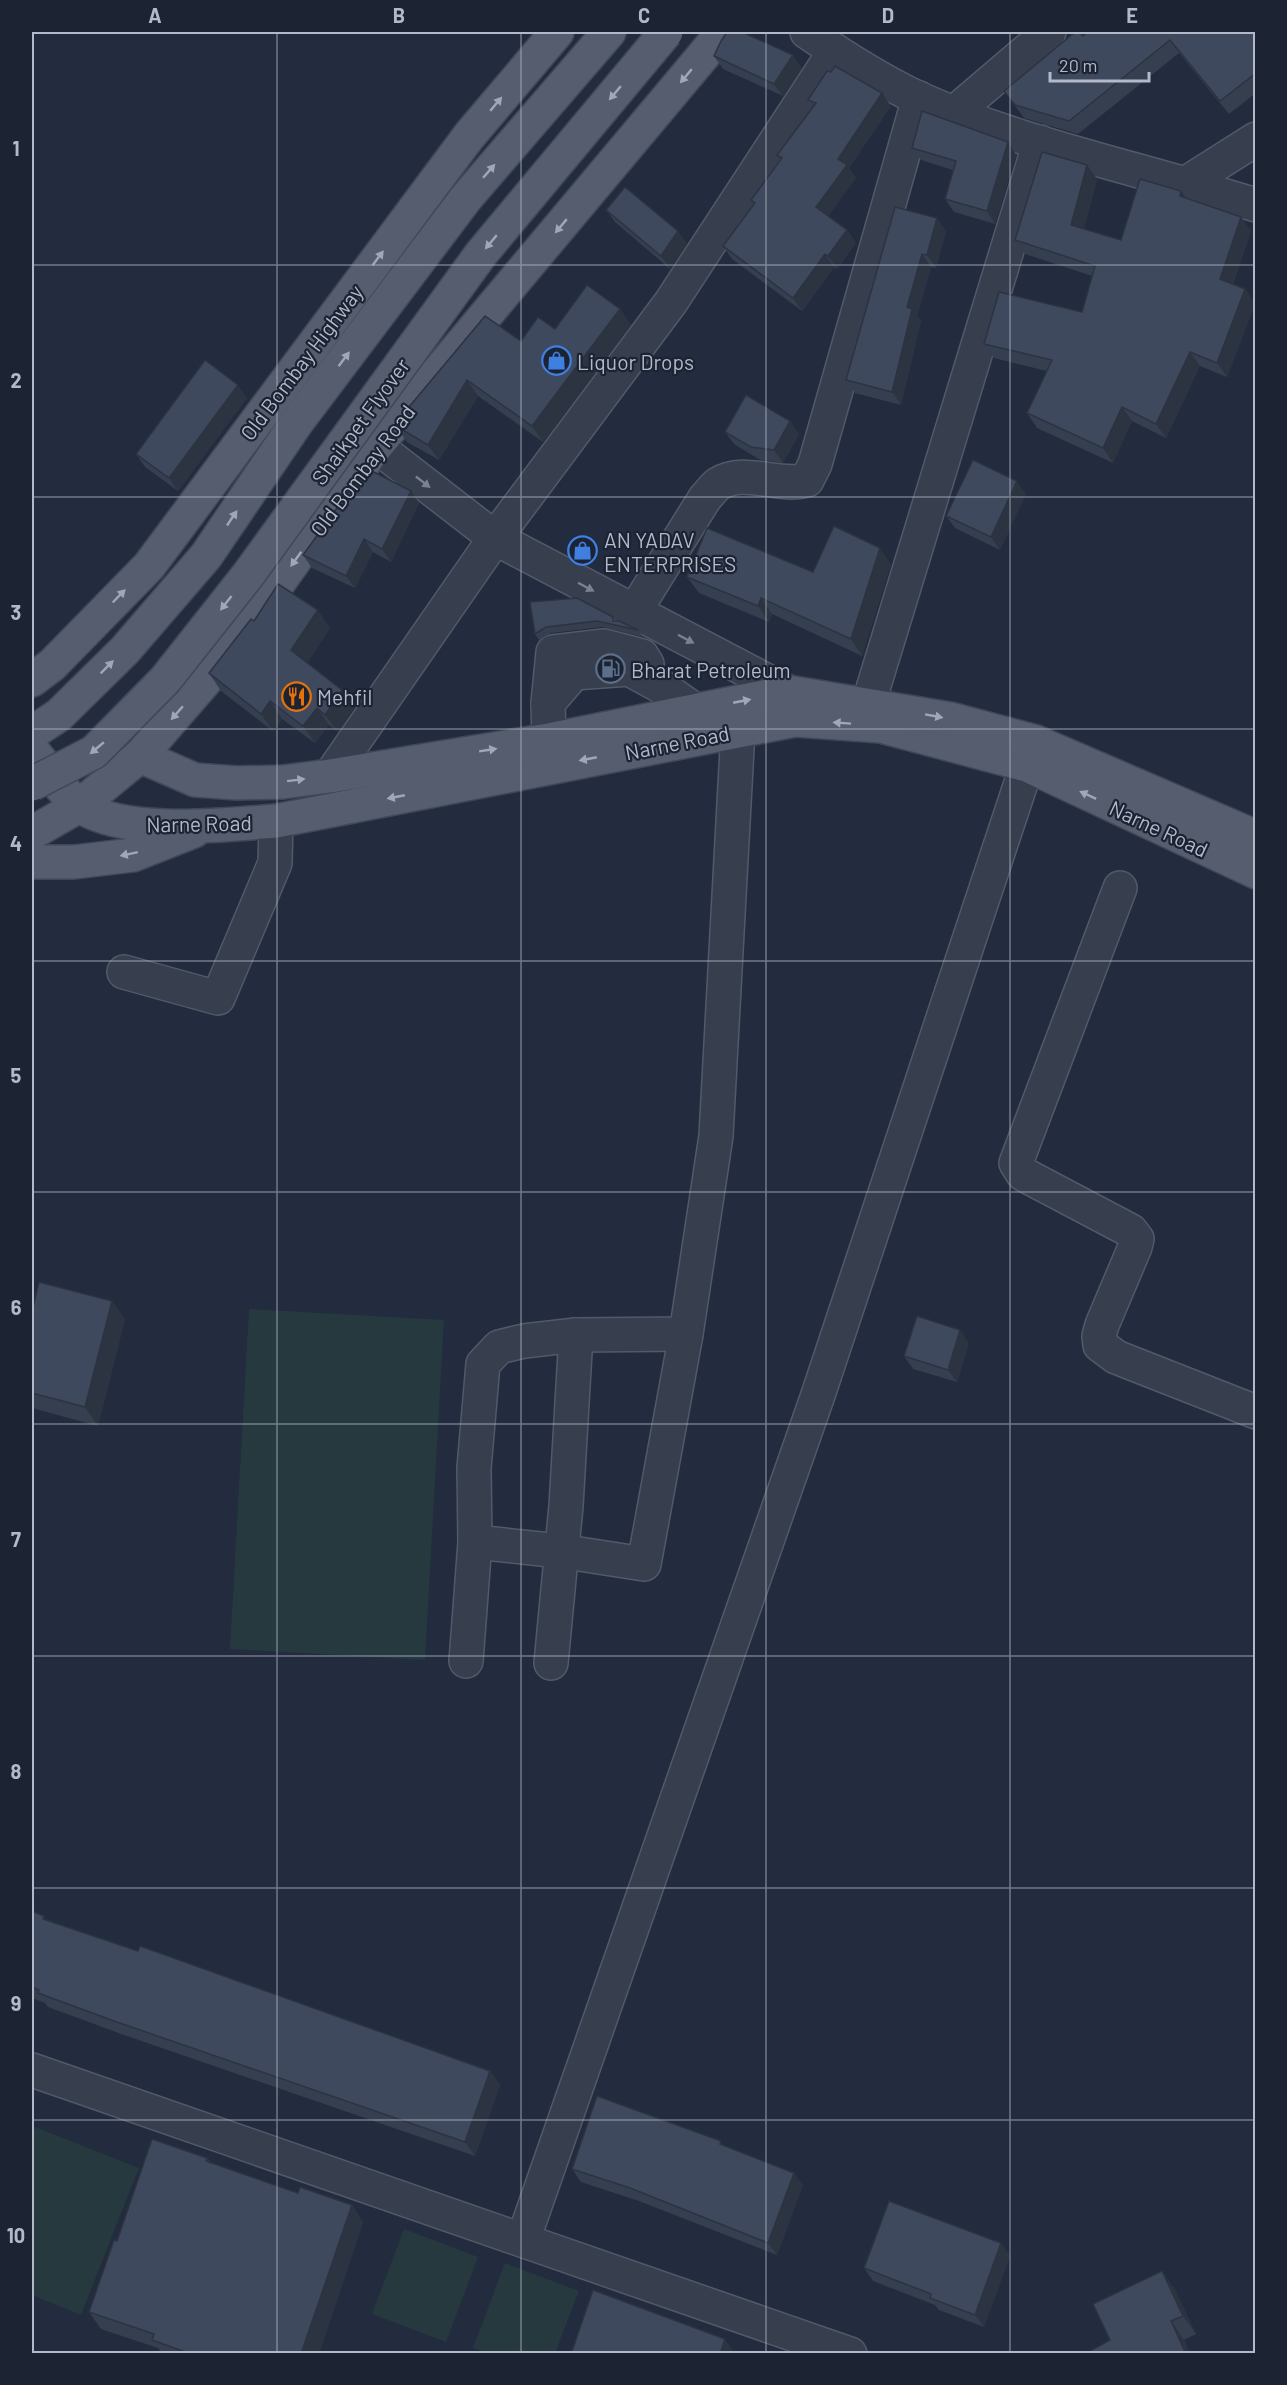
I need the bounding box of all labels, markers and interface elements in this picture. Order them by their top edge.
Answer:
text: A [148,3,162,27]
text: B [393,3,405,27]
text: C [638,3,650,27]
text: D [882,3,894,27]
text: E [1126,3,1138,27]
scale bar [1050,45,1149,83]
text: 20 m [1059,54,1097,76]
one-way arrow [680,68,693,83]
one-way arrow [609,85,622,101]
one-way arrow [490,96,502,111]
text: 1 [12,136,20,160]
one-way arrow [482,164,495,179]
one-way arrow [555,218,568,233]
one-way arrow [484,234,497,250]
one-way arrow [372,251,384,267]
street label: Old Bombay Highway [234,279,368,445]
shop icon: Liquor Drops [540,345,572,377]
place label: Liquor Drops [577,349,694,374]
one-way arrow [338,351,350,366]
street label: Shaikpet Flyover [306,353,414,489]
text: 2 [10,368,22,392]
street label: Old Bombay Road [305,399,419,541]
one-way arrow [415,475,430,487]
one-way arrow [226,510,238,526]
place label: AN YADAV ENTERPRISES [604,527,736,576]
shop icon: AN YADAV ENTERPRISES [567,535,599,567]
one-way arrow [291,551,302,567]
one-way arrow [578,582,595,592]
one-way arrow [112,590,126,604]
one-way arrow [221,595,233,610]
text: 3 [11,600,21,624]
one-way arrow [677,634,694,644]
fuel station icon: Bharat Petroleum [594,653,626,685]
place label: Bharat Petroleum [631,657,791,682]
one-way arrow [100,661,114,675]
restaurant icon: Mehfil [280,680,312,712]
place label: Mehfil [317,684,372,709]
one-way arrow [732,696,751,706]
one-way arrow [171,705,184,720]
one-way arrow [924,712,943,721]
one-way arrow [832,719,851,728]
street label: Narne Road [623,720,731,764]
one-way arrow [90,741,105,754]
one-way arrow [479,745,498,754]
one-way arrow [578,755,597,765]
one-way arrow [286,776,305,785]
one-way arrow [1079,790,1096,799]
one-way arrow [387,793,406,802]
street label: Narne Road [1106,794,1212,862]
street label: Narne Road [146,810,252,836]
text: 4 [10,831,22,855]
one-way arrow [120,850,139,860]
text: 5 [11,1063,22,1087]
text: 6 [11,1295,22,1319]
text: 7 [11,1527,21,1551]
text: 8 [11,1759,22,1783]
text: 9 [11,1991,21,2015]
text: 10 [7,2223,25,2247]

